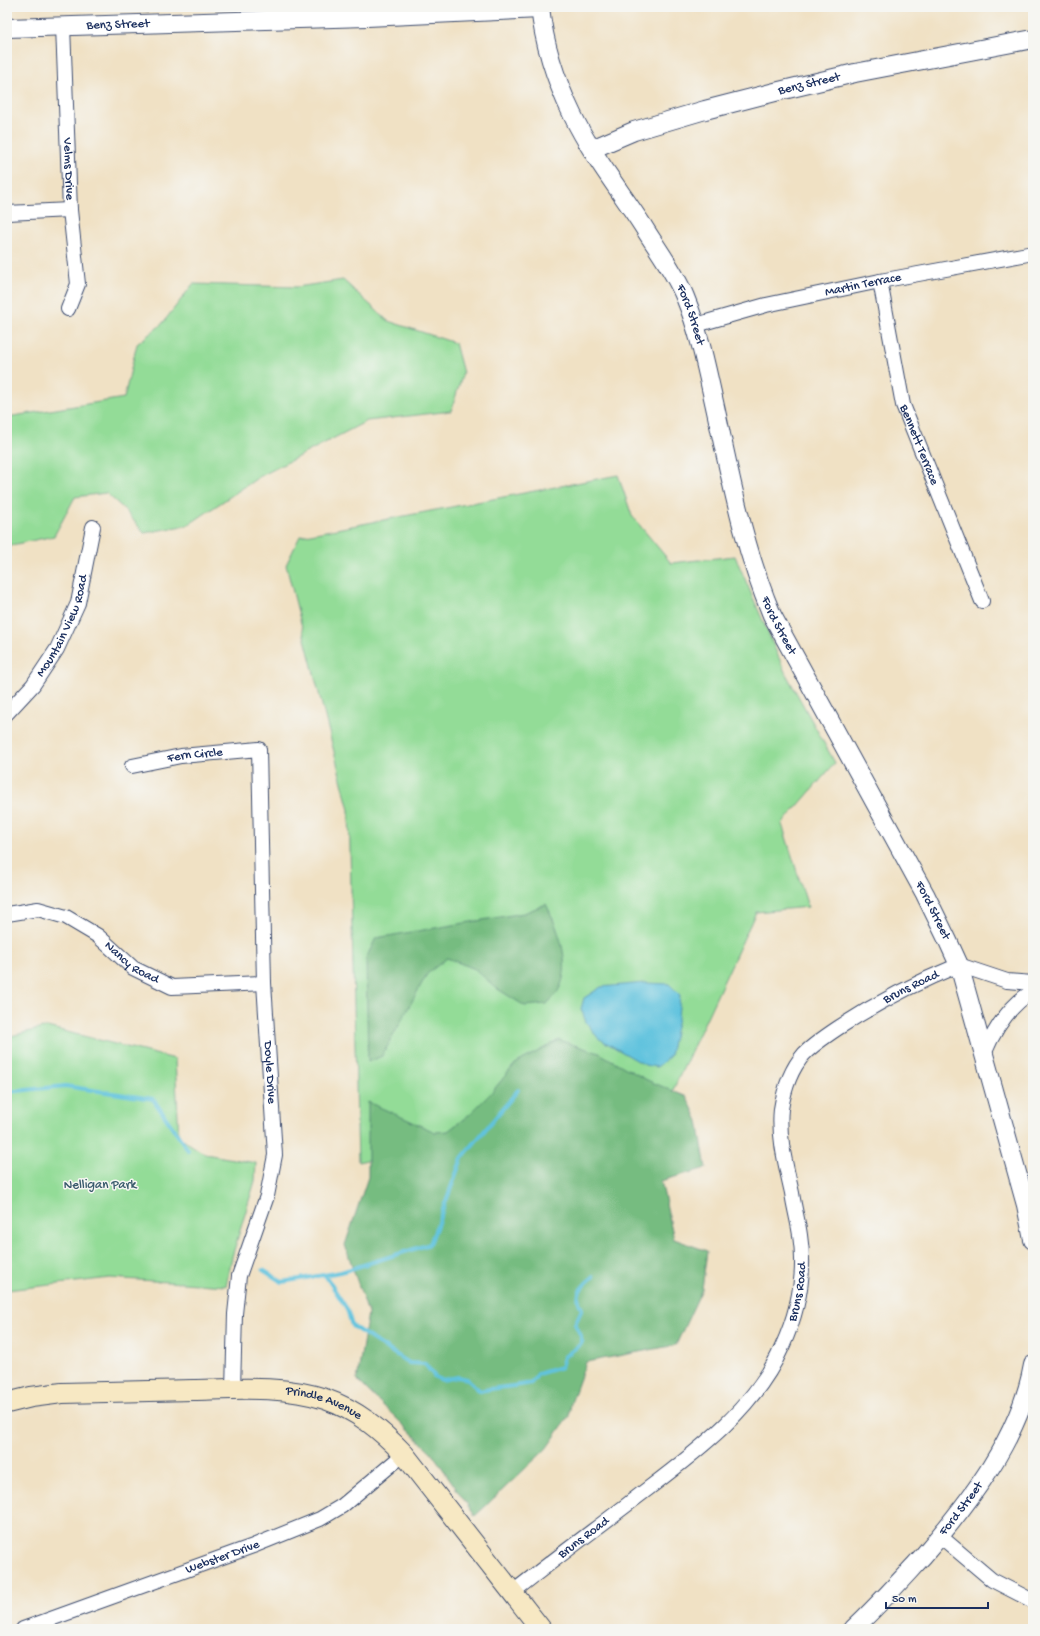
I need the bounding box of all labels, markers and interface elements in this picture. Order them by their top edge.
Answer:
street label: Benz Street [85,16,151,33]
street label: Benz Street [776,69,843,99]
street label: Velms Drive [60,136,77,201]
street label: Martin Terrace [824,270,903,300]
street label: Ford Street [672,281,708,348]
street label: Bennett Terrace [896,401,942,487]
street label: Mountain View Road [33,572,91,680]
street label: Ford Street [757,593,801,659]
street label: Fern Circle [165,745,224,766]
street label: Ford Street [911,878,954,944]
street label: Nancy Road [101,938,163,988]
street label: Bruns Road [880,967,942,1008]
street label: Doyle Drive [260,1040,279,1104]
park label: Nelligan Park [64,1178,137,1193]
street label: Bruns Road [785,1261,810,1324]
street label: Prindle Avenue [284,1383,365,1423]
street label: Ford Street [935,1478,987,1539]
street label: Bruns Road [554,1513,613,1562]
street label: Webster Drive [183,1537,262,1577]
scale bar [886,1584,988,1610]
text: 50 m [892,1593,917,1607]

